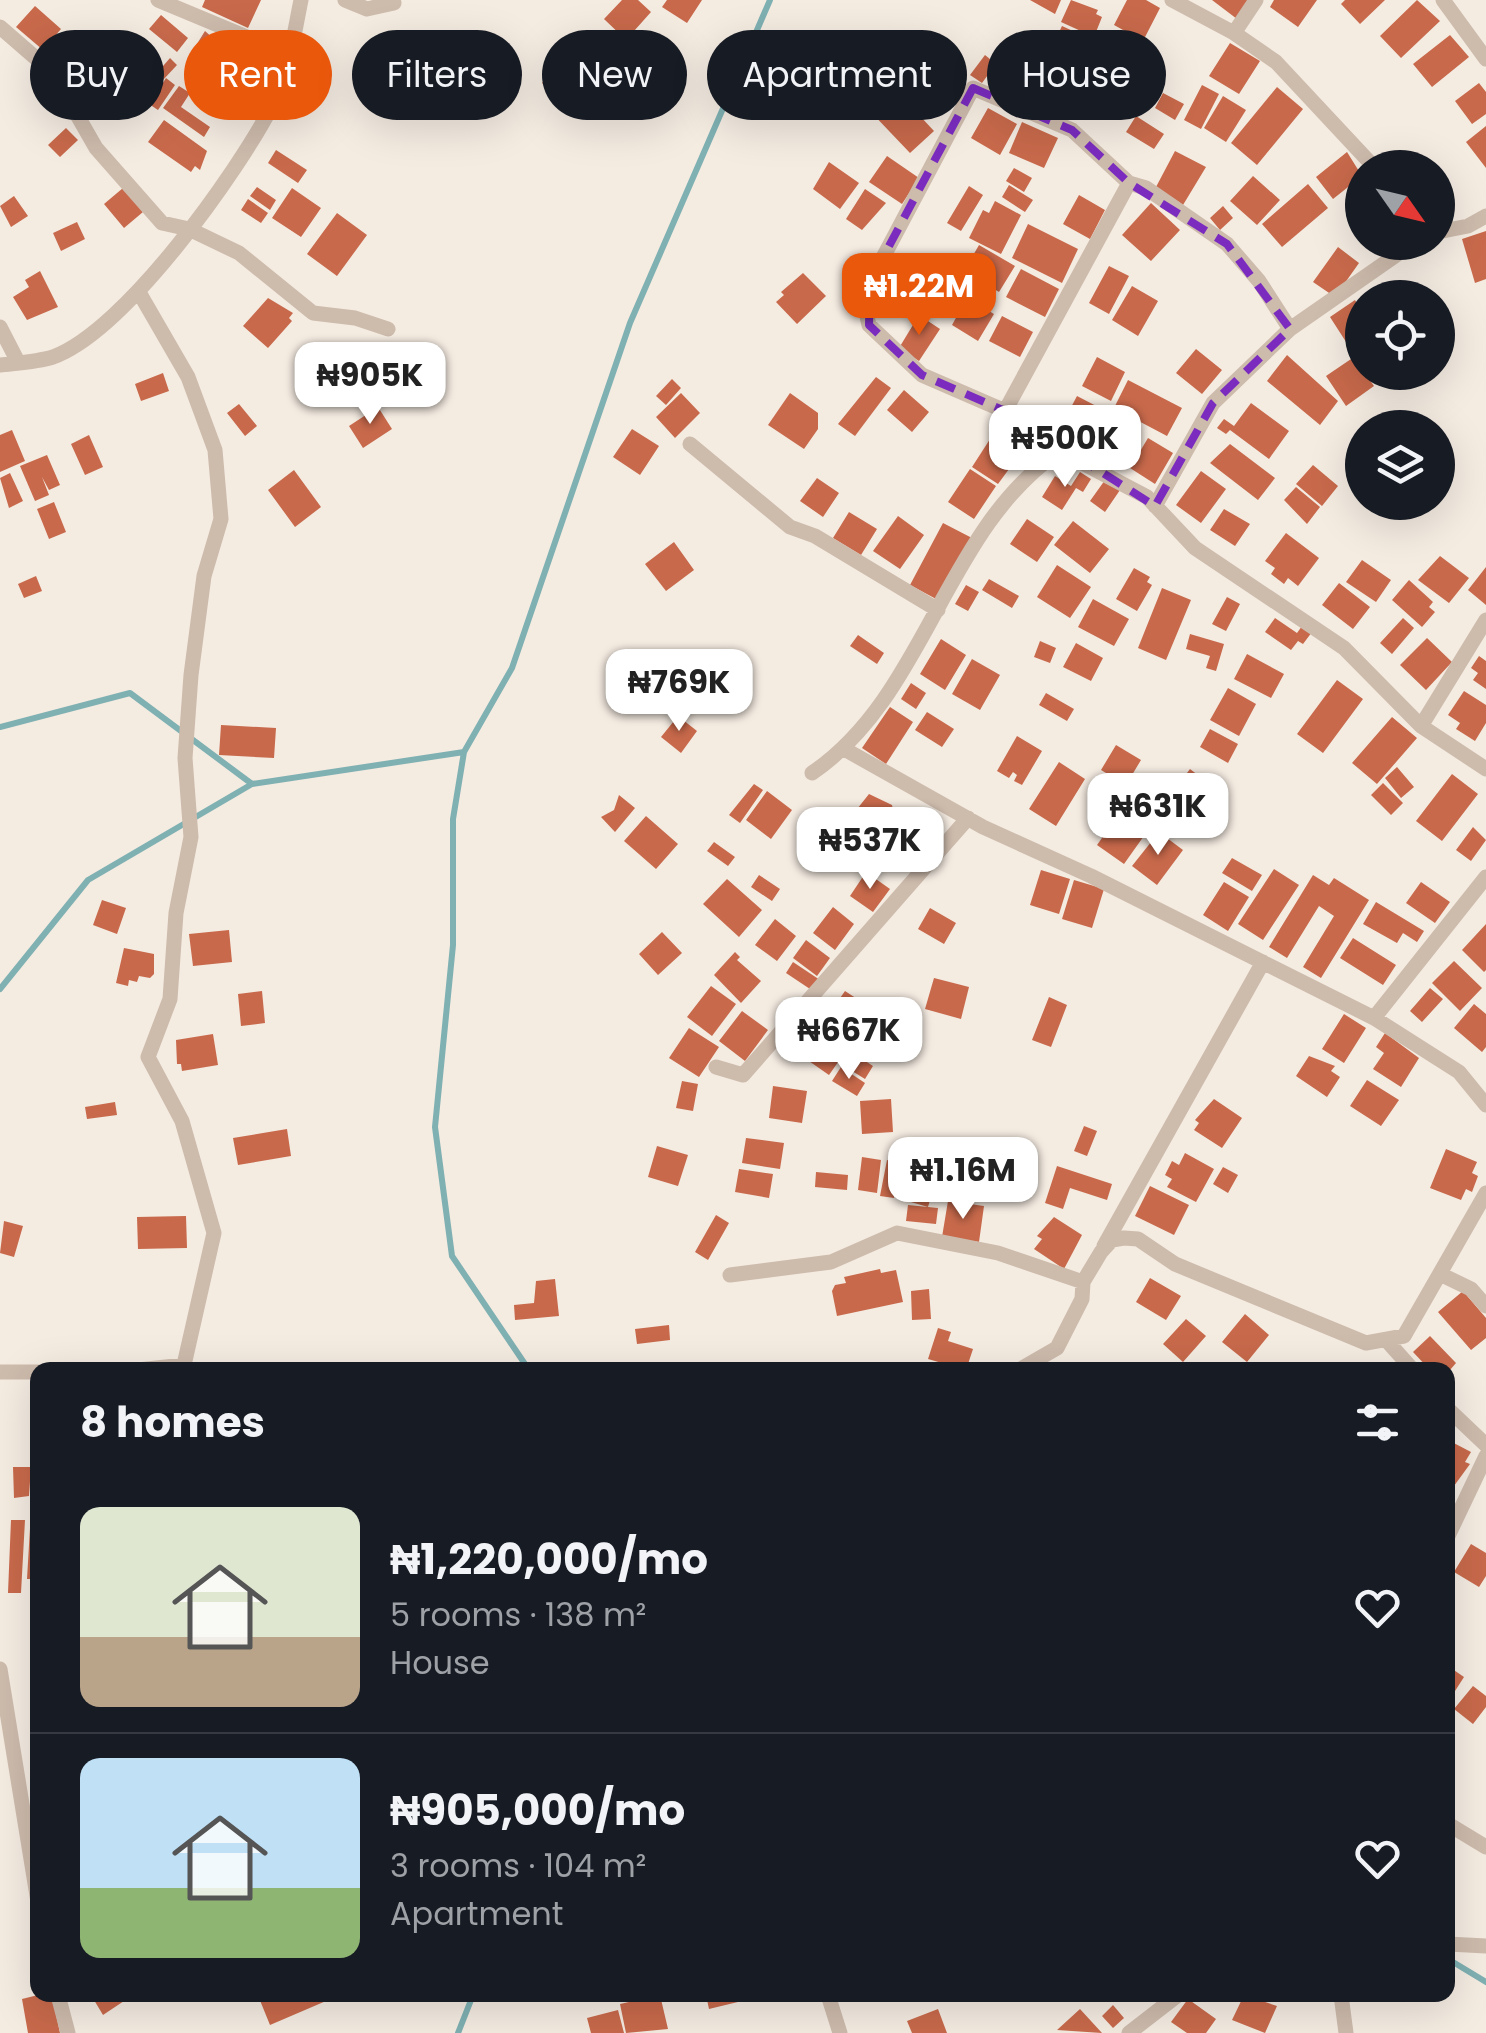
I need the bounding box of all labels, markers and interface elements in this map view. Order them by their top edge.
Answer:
chip: Buy [30,30,164,120]
chip: Rent [184,30,332,120]
chip: Filters [352,30,522,120]
chip: New [542,30,687,120]
chip: Apartment [707,30,967,120]
chip: House [987,30,1166,120]
north arrow [1345,150,1455,260]
map controls [1345,150,1455,520]
pin: ₦1.22M [838,253,1000,338]
text: ₦1.22M [864,263,974,308]
button: locate [1345,280,1455,390]
pin: ₦905K [300,342,440,427]
text: ₦905K [317,352,423,397]
pin: ₦500K [995,405,1135,490]
button: layers [1345,410,1455,520]
text: ₦500K [1011,415,1119,460]
pin: ₦769K [609,649,749,734]
text: ₦769K [628,659,730,704]
pin: ₦631K [1088,773,1228,858]
text: ₦631K [1109,783,1207,828]
pin: ₦537K [800,807,940,892]
text: ₦537K [819,817,921,862]
pin: ₦667K [779,997,919,1082]
text: ₦667K [797,1007,901,1052]
pin: ₦1.16M [882,1137,1044,1222]
text: ₦1.16M [910,1147,1016,1192]
text: 8 homes [80,1393,265,1452]
icon: filters [1350,1395,1405,1450]
text: ₦1,220,000/mo [390,1530,708,1589]
icon: home [160,1547,280,1667]
icon: heart [1350,1580,1405,1635]
text: 5 rooms · 138 m² [390,1592,646,1637]
text: House [390,1640,490,1685]
text: ₦905,000/mo [390,1781,685,1840]
icon: home [160,1798,280,1918]
icon: heart [1350,1831,1405,1886]
text: 3 rooms · 104 m² [390,1843,646,1888]
text: Apartment [390,1891,563,1936]

